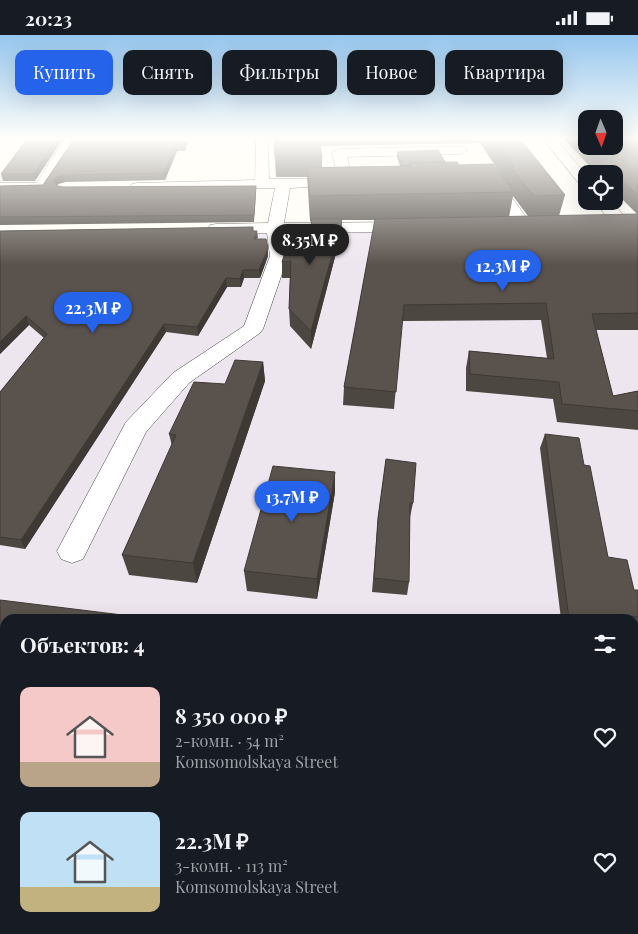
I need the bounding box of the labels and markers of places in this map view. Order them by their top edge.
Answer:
pin: 8.35M ₽ [264,223,356,266]
pin: 12.3M ₽ [457,249,549,292]
pin: 22.3M ₽ [47,291,139,334]
pin: 13.7M ₽ [246,481,338,523]

